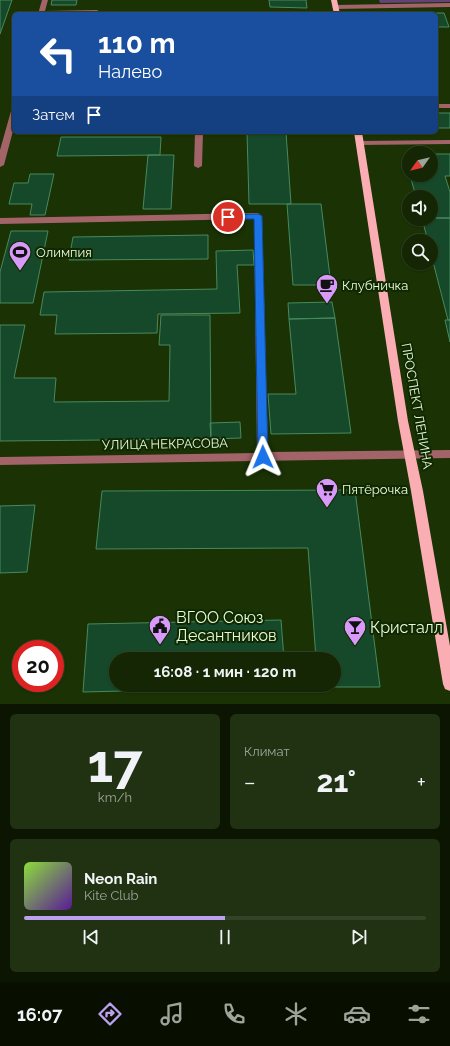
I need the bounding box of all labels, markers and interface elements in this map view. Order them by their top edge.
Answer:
text: 110 m [98,27,176,60]
icon: left [32,28,84,80]
text: Налево [98,61,162,82]
icon: arrive [83,104,105,126]
text: Затем [32,106,75,124]
north arrow [402,146,438,182]
map controls [402,146,438,270]
button: sound [402,190,438,226]
pin [211,200,245,234]
icon: arrive [217,206,239,228]
button: search [402,234,438,270]
sports icon: Олимпия [7,239,33,272]
place label: Олимпия [36,245,92,260]
cafe icon: Клубничка [314,272,340,305]
place label: Клубничка [342,278,408,293]
street label: ПРОСПЕКТ ЛЕНИНА [399,342,435,470]
street label: УЛИЦА НЕКРАСОВА [102,435,228,453]
position arrow [242,436,284,478]
supermarket icon: Пятёрочка [314,476,340,509]
place label: Пятёрочка [342,482,408,497]
place label: ВГОО Союз Десантников [176,608,277,645]
public building icon: ВГОО Союз Десантников [147,613,173,646]
bar icon: Кристалл [342,614,368,647]
place label: Кристалл [370,618,443,637]
speed limit sign: 20 [12,640,64,692]
text: 16:08 · 1 мин · 120 m [154,663,296,681]
text: 17 [88,733,142,794]
text: Климат [244,744,290,759]
text: 21° [317,764,356,799]
text: − [244,769,256,795]
text: + [417,769,426,795]
text: km/h [98,790,132,805]
text: Neon Rain [84,870,157,888]
text: Kite Club [84,888,139,903]
icon: previous [80,926,102,948]
icon: pause [214,926,236,948]
icon: next [348,926,370,948]
icon: directions [96,1000,124,1028]
icon: music [158,1000,186,1028]
icon: phone [220,1000,248,1028]
icon: climate [282,1000,310,1028]
icon: car [343,1000,371,1028]
icon: filters [405,1000,433,1028]
text: 16:07 [17,1004,62,1025]

